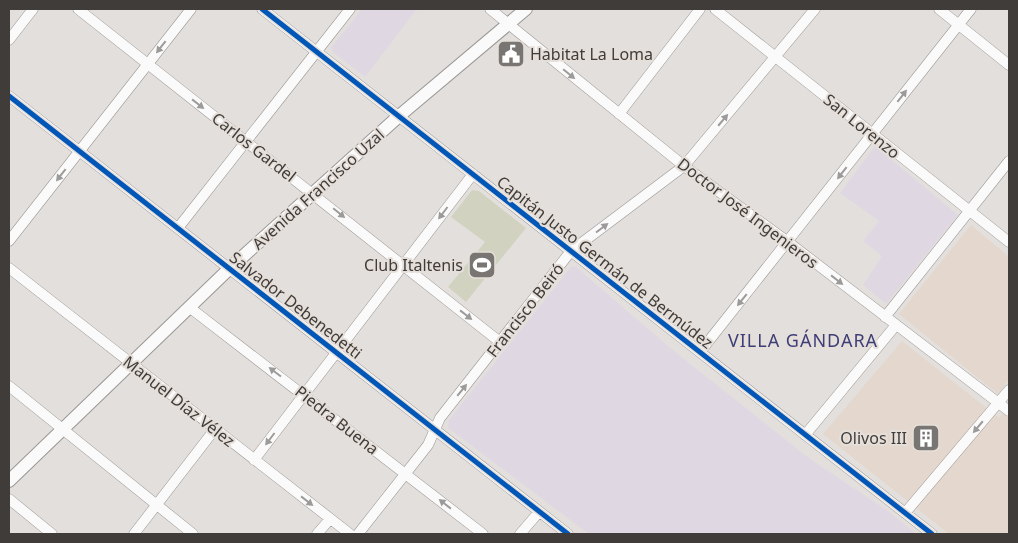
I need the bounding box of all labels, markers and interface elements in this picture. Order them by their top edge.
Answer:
public building icon: Habitat La Loma [496,39,526,69]
one-way arrow [156,40,166,54]
place label: Habitat La Loma [530,43,653,65]
one-way arrow [562,69,575,80]
street label: San Lorenzo [819,88,905,164]
one-way arrow [897,90,908,103]
one-way arrow [191,99,205,109]
street label: Carlos Gardel [207,107,301,187]
one-way arrow [717,114,728,127]
street label: Avenida Francisco Uzal [247,124,389,254]
street label: Doctor José Ingenieros [673,153,823,273]
one-way arrow [837,166,848,179]
one-way arrow [55,168,66,181]
street label: Capitán Justo Germán de Bermúdez [492,171,718,353]
one-way arrow [438,206,449,219]
one-way arrow [332,208,345,219]
one-way arrow [595,223,609,233]
street label: Salvador Debenedetti [225,246,367,364]
sports icon: Club Italtenis [467,250,497,280]
place label: Club Italtenis [364,254,463,276]
street label: Francisco Beiró [481,258,569,362]
one-way arrow [830,274,843,285]
one-way arrow [736,293,747,306]
one-way arrow [459,309,472,320]
district label: VILLA GÁNDARA [728,328,878,352]
street label: Manuel Díaz Vélez [119,351,239,451]
one-way arrow [269,367,282,378]
street label: Piedra Buena [291,380,383,460]
one-way arrow [457,383,467,396]
one-way arrow [972,420,983,433]
building icon: Olivos III [911,423,941,453]
place label: Olivos III [840,427,907,449]
one-way arrow [265,432,275,446]
one-way arrow [300,496,314,506]
one-way arrow [438,499,452,509]

